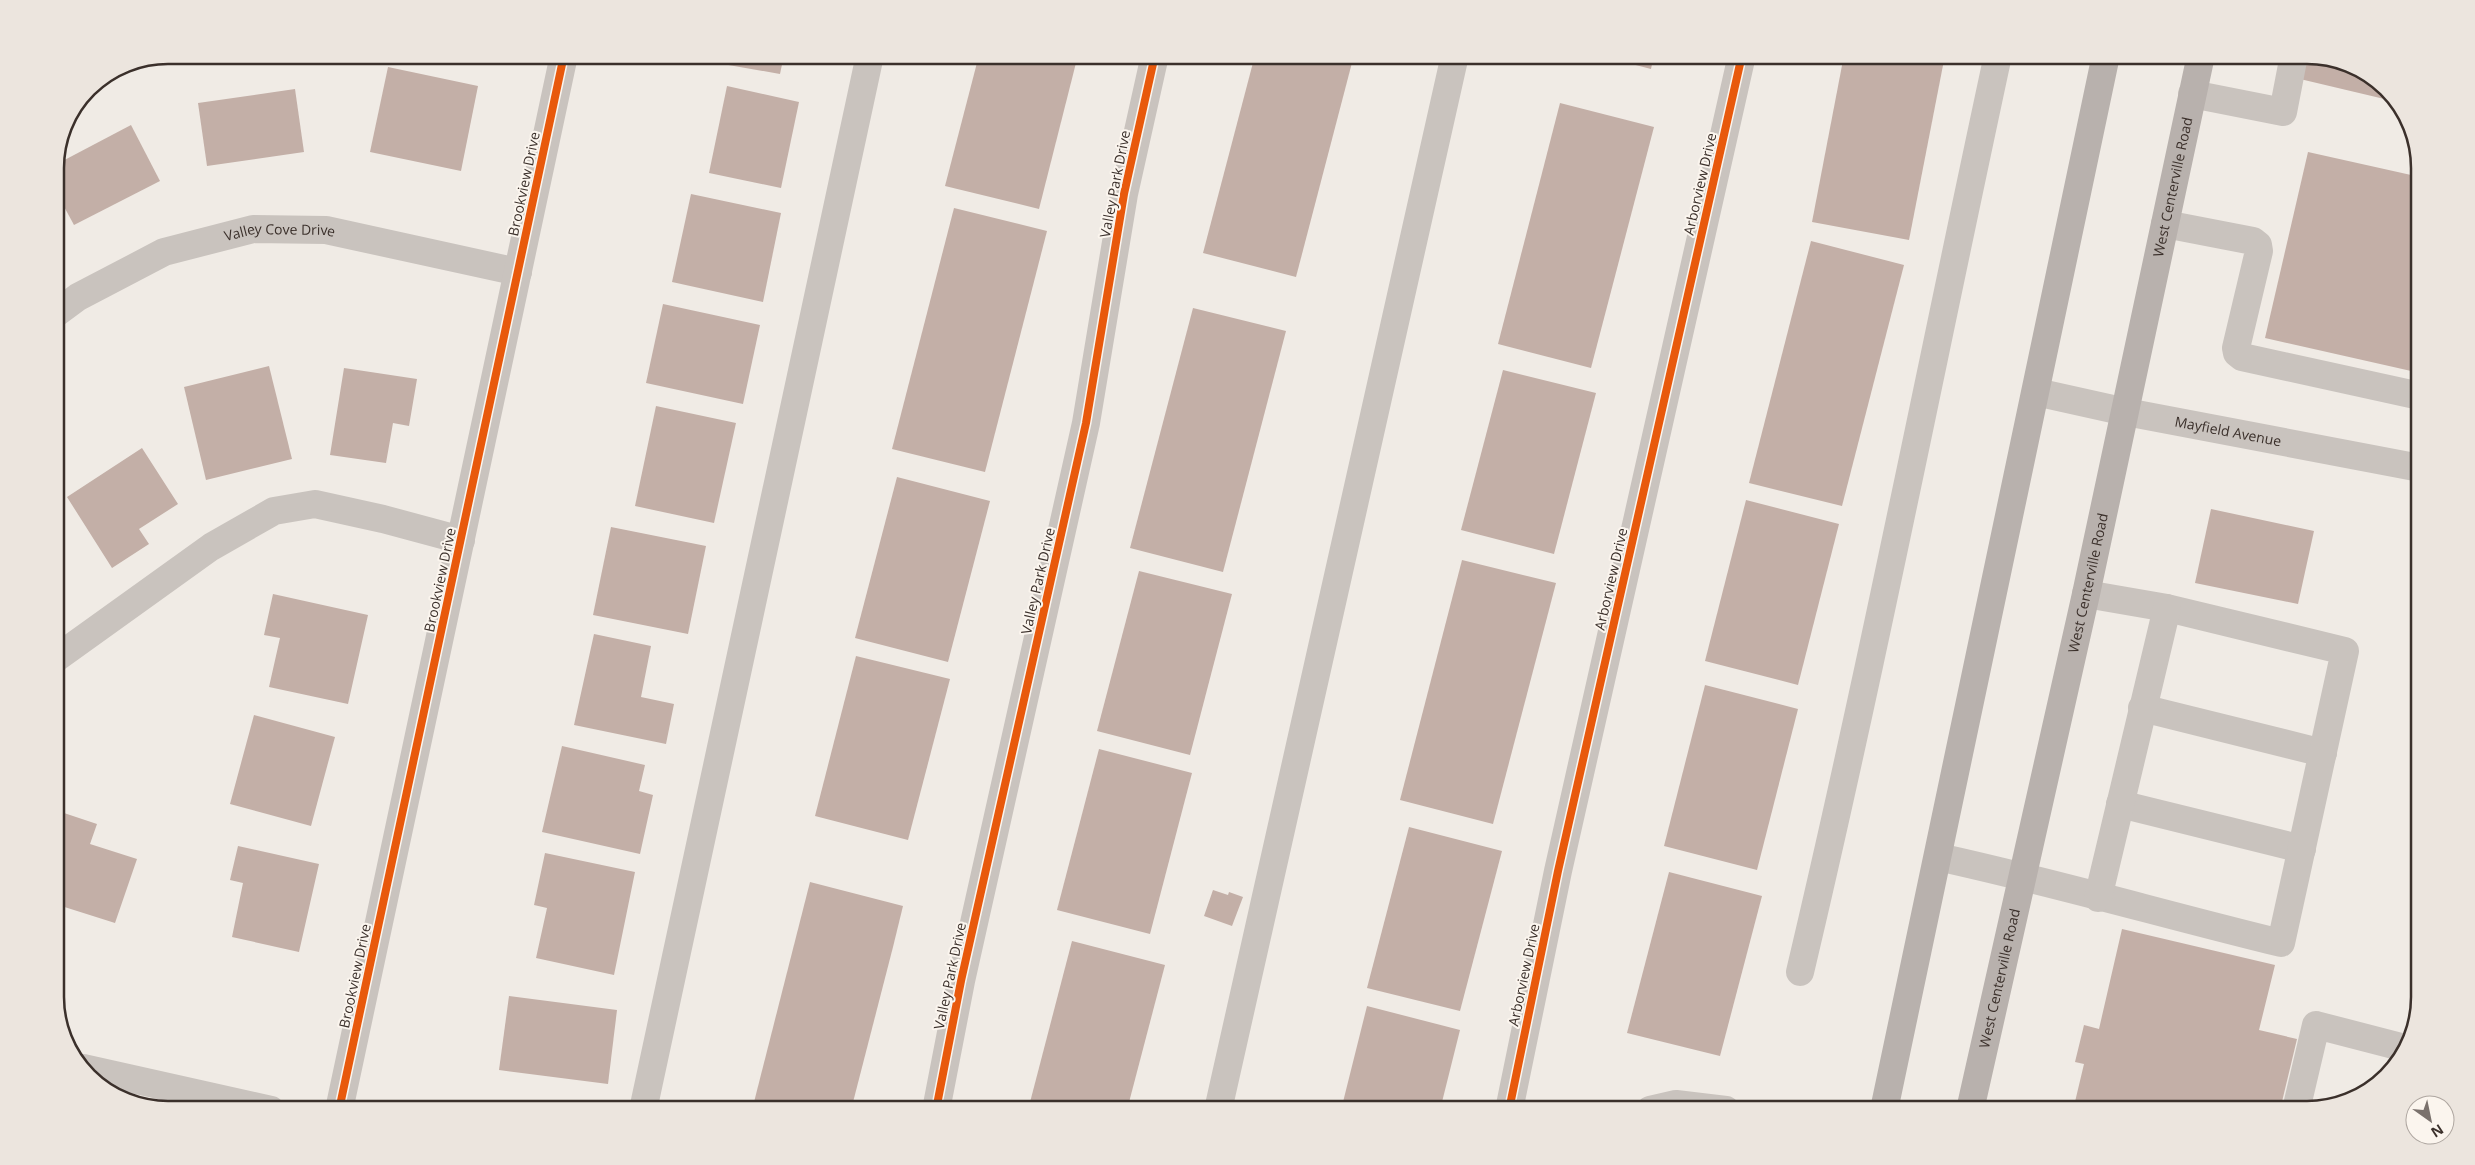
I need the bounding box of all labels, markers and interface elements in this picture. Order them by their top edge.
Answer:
street label: West Centerville Road [2148,115,2197,259]
street label: Valley Park Drive [1095,129,1134,239]
street label: Brookview Drive [503,130,544,238]
street label: Arborview Drive [1679,131,1721,237]
street label: Valley Cove Drive [222,219,337,245]
street label: Mayfield Avenue [2173,411,2283,450]
street label: West Centerville Road [2063,511,2112,655]
street label: Brookview Drive [419,526,460,634]
street label: Valley Park Drive [1016,526,1059,636]
street label: Arborview Drive [1590,526,1632,632]
street label: West Centerville Road [1974,907,2024,1050]
street label: Valley Park Drive [929,921,970,1031]
street label: Brookview Drive [334,922,375,1030]
street label: Arborview Drive [1503,922,1544,1028]
north arrow [2405,1095,2455,1145]
text: N [2427,1120,2447,1142]

